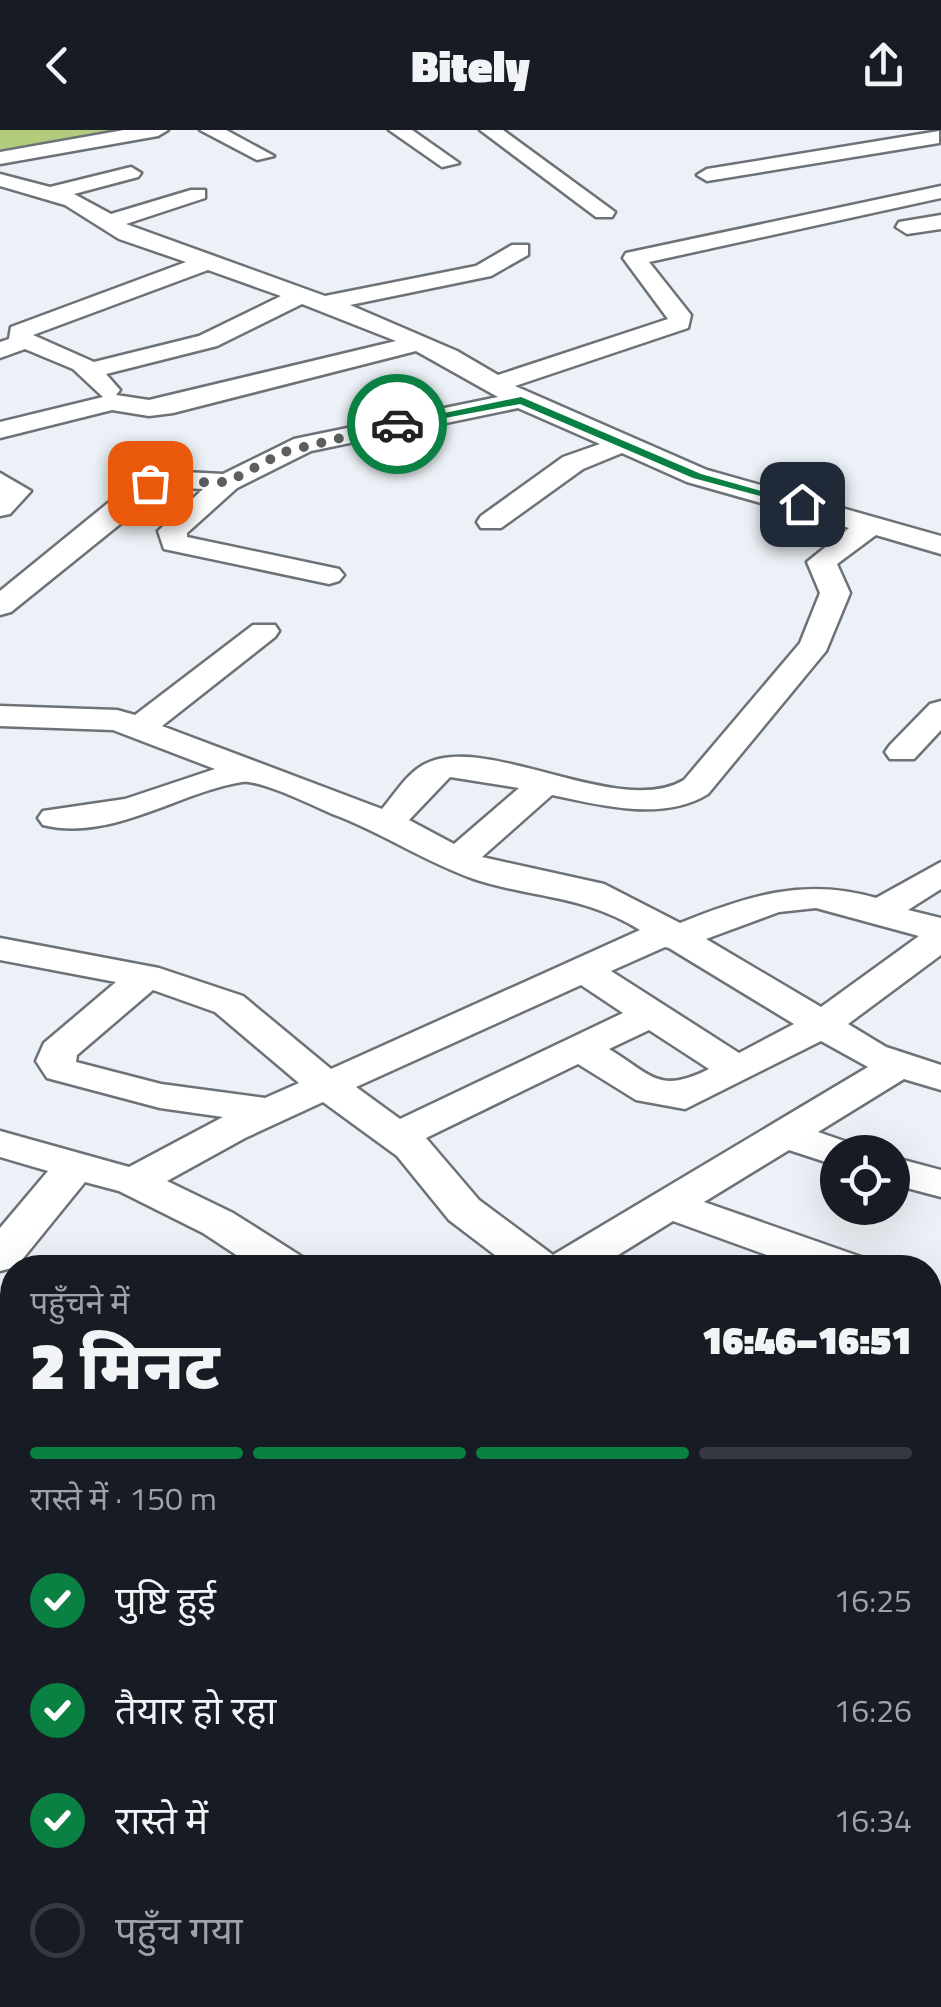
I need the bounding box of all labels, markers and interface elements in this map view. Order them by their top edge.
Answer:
text: Bitely [411,31,530,99]
icon: back [30,38,85,93]
icon: share [856,38,911,93]
courier [347,374,447,474]
icon: car [370,397,425,452]
pin [108,441,193,526]
icon: bag [123,456,178,511]
pin [760,462,845,547]
icon: home [775,477,830,532]
map controls [820,1135,910,1225]
button: locate [820,1135,910,1225]
text: पहुँचने में [30,1278,129,1326]
text: 16:46–16:51 [702,1311,912,1369]
text: 2 मिनट [30,1315,220,1414]
text: रास्ते में · 150 m [30,1474,217,1522]
text: पुष्टि हुई [115,1571,216,1629]
icon: check [30,1573,85,1628]
text: 16:25 [833,1576,912,1624]
text: तैयार हो रहा [115,1681,276,1739]
icon: check [30,1683,85,1738]
text: 16:26 [833,1686,912,1734]
text: रास्ते में [115,1791,208,1849]
icon: check [30,1793,85,1848]
text: 16:34 [833,1796,912,1844]
text: पहुँच गया [115,1901,243,1959]

